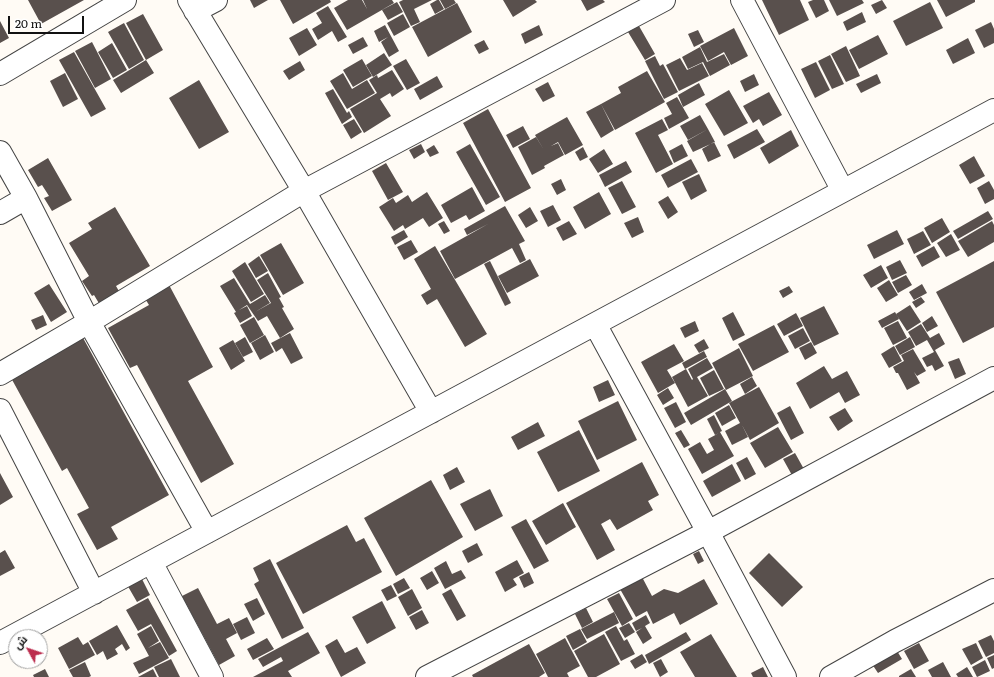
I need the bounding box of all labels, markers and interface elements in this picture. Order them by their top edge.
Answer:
scale bar [10,8,86,34]
text: 20 m [15,14,42,32]
north arrow [8,629,48,669]
text: ش [9,631,30,652]

